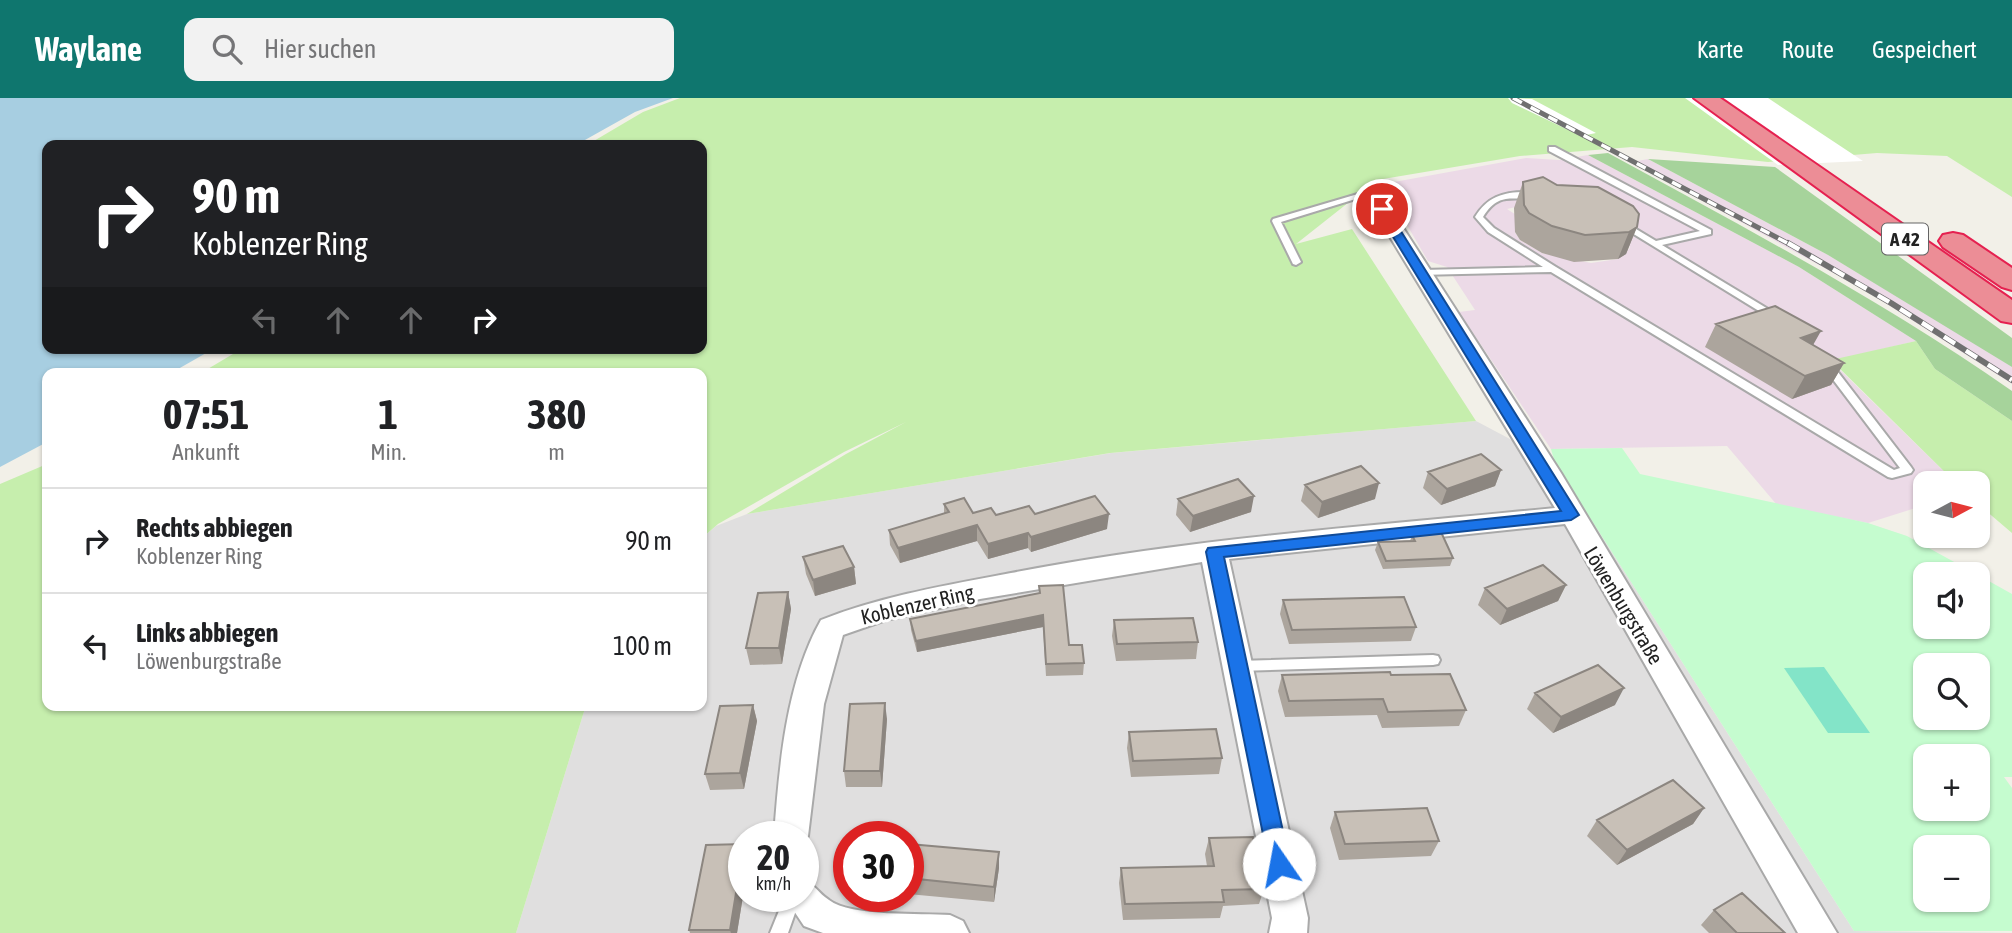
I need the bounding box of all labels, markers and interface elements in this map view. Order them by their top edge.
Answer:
search box [184,18,674,81]
text: Waylane [35,30,142,68]
icon: search [208,30,246,68]
text: Hier suchen [264,34,376,64]
text: Karte [1697,36,1743,63]
text: Route [1781,36,1834,63]
text: Gespeichert [1872,36,1977,63]
text: 90 m [192,167,280,223]
icon: right [77,168,168,259]
pin [1352,179,1412,239]
icon: arrive [1363,190,1401,228]
road number: A 42 [1882,223,1928,254]
text: Koblenzer Ring [192,225,368,262]
icon: left [246,301,284,339]
icon: ahead [319,301,357,339]
icon: ahead [392,301,430,339]
icon: right [465,301,503,339]
text: 07:51 [163,390,249,438]
text: 1 [378,390,398,438]
text: 380 [527,390,586,438]
text: Ankunft [172,439,240,465]
text: Min. [370,439,406,465]
text: m [548,439,565,465]
north arrow [1913,471,1990,548]
map controls [1913,471,1990,912]
text: Rechts abbiegen [136,513,293,543]
icon: right [77,522,115,560]
text: 90 m [625,526,672,556]
street label: Löwenburgstraße [1579,542,1669,668]
text: Koblenzer Ring [136,543,262,569]
button: sound [1913,562,1990,639]
street label: Koblenzer Ring [858,579,976,629]
text: Links abbiegen [136,618,278,648]
icon: left [77,627,115,665]
text: 100 m [613,631,672,661]
text: Löwenburgstraße [136,648,282,674]
button: search [1913,653,1990,730]
button: + [1913,744,1990,821]
speed limit sign: 30 [833,821,924,912]
position arrow [1242,827,1316,901]
button: − [1913,835,1990,912]
text: 20 [757,837,790,877]
text: km/h [756,873,791,894]

